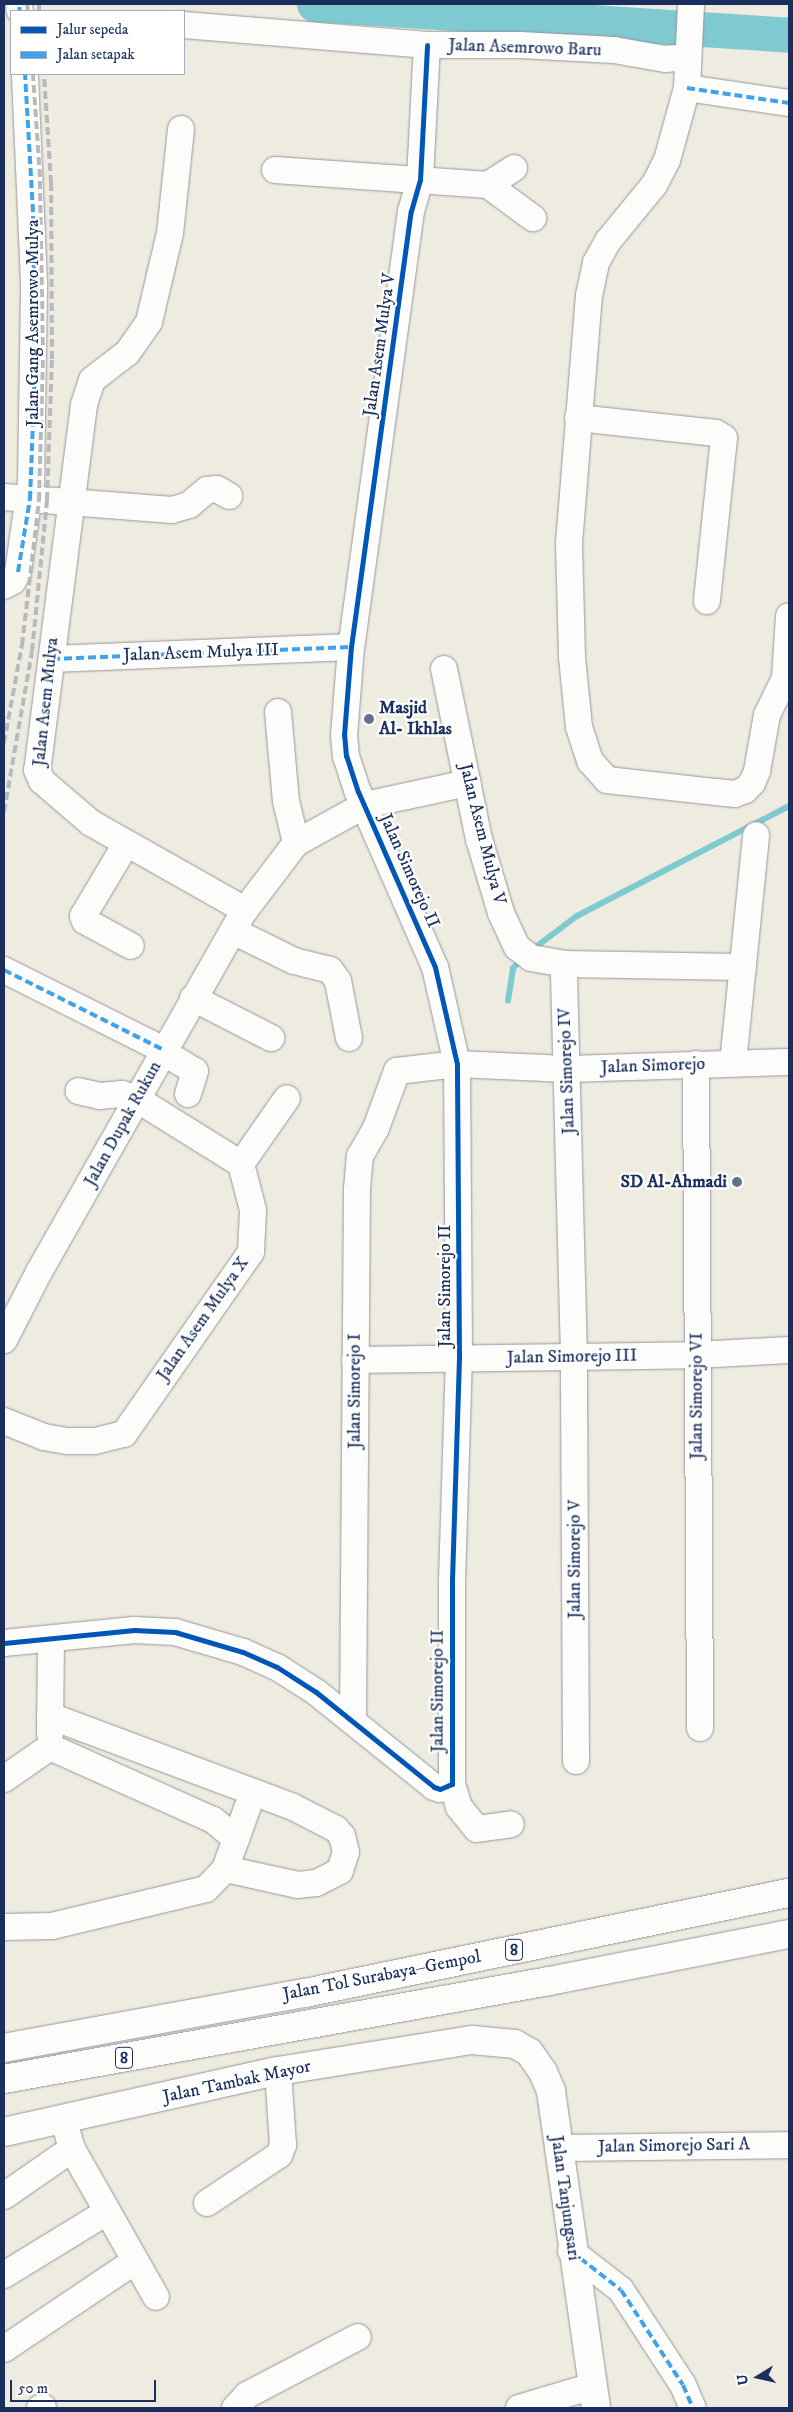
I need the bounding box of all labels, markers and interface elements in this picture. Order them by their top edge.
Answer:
legend [10,10,185,75]
text: Jalur sepeda [57,20,128,39]
street label: Jalan Asemrowo Baru [448,35,602,61]
text: Jalan setapak [57,45,135,64]
street label: Jalan Gang Asemrowo Mulya [22,219,44,427]
street label: Jalan Asem Mulya V [359,272,401,418]
street label: Jalan Asem Mulya [28,637,64,767]
street label: Jalan Asem Mulya III [123,639,279,667]
place label: Masjid Al- Ikhlas [379,698,452,741]
marker: Masjid Al- Ikhlas [363,713,375,725]
street label: Jalan Asem Mulya V [454,761,510,907]
street label: Jalan Simorejo II [374,810,444,932]
street label: Jalan Simorejo IV [554,1007,580,1135]
street label: Jalan Simorejo [601,1053,705,1079]
street label: Jalan Dupak Rukun [80,1058,166,1190]
place label: SD Al-Ahmadi [620,1171,727,1193]
marker: SD Al-Ahmadi [731,1176,743,1188]
street label: Jalan Simorejo II [434,1225,456,1347]
street label: Jalan Asem Mulya X [152,1253,254,1385]
street label: Jalan Simorejo I [344,1333,366,1449]
street label: Jalan Simorejo VI [686,1333,708,1459]
street label: Jalan Simorejo III [507,1345,637,1369]
street label: Jalan Simorejo V [564,1499,586,1619]
street label: Jalan Simorejo II [427,1630,449,1752]
road number: 8 [504,1936,524,1964]
street label: Jalan Tol Surabaya–Gempol [281,1946,483,2006]
road number: 8 [114,2045,134,2072]
street label: Jalan Tambak Mayor [161,2056,313,2108]
street label: Jalan Tanjungsari [546,2134,584,2262]
street label: Jalan Simorejo Sari A [598,2134,750,2158]
north arrow [733,2352,783,2402]
scale bar [12,2370,159,2402]
text: U [733,2373,753,2387]
text: 50 m [18,2379,48,2398]

